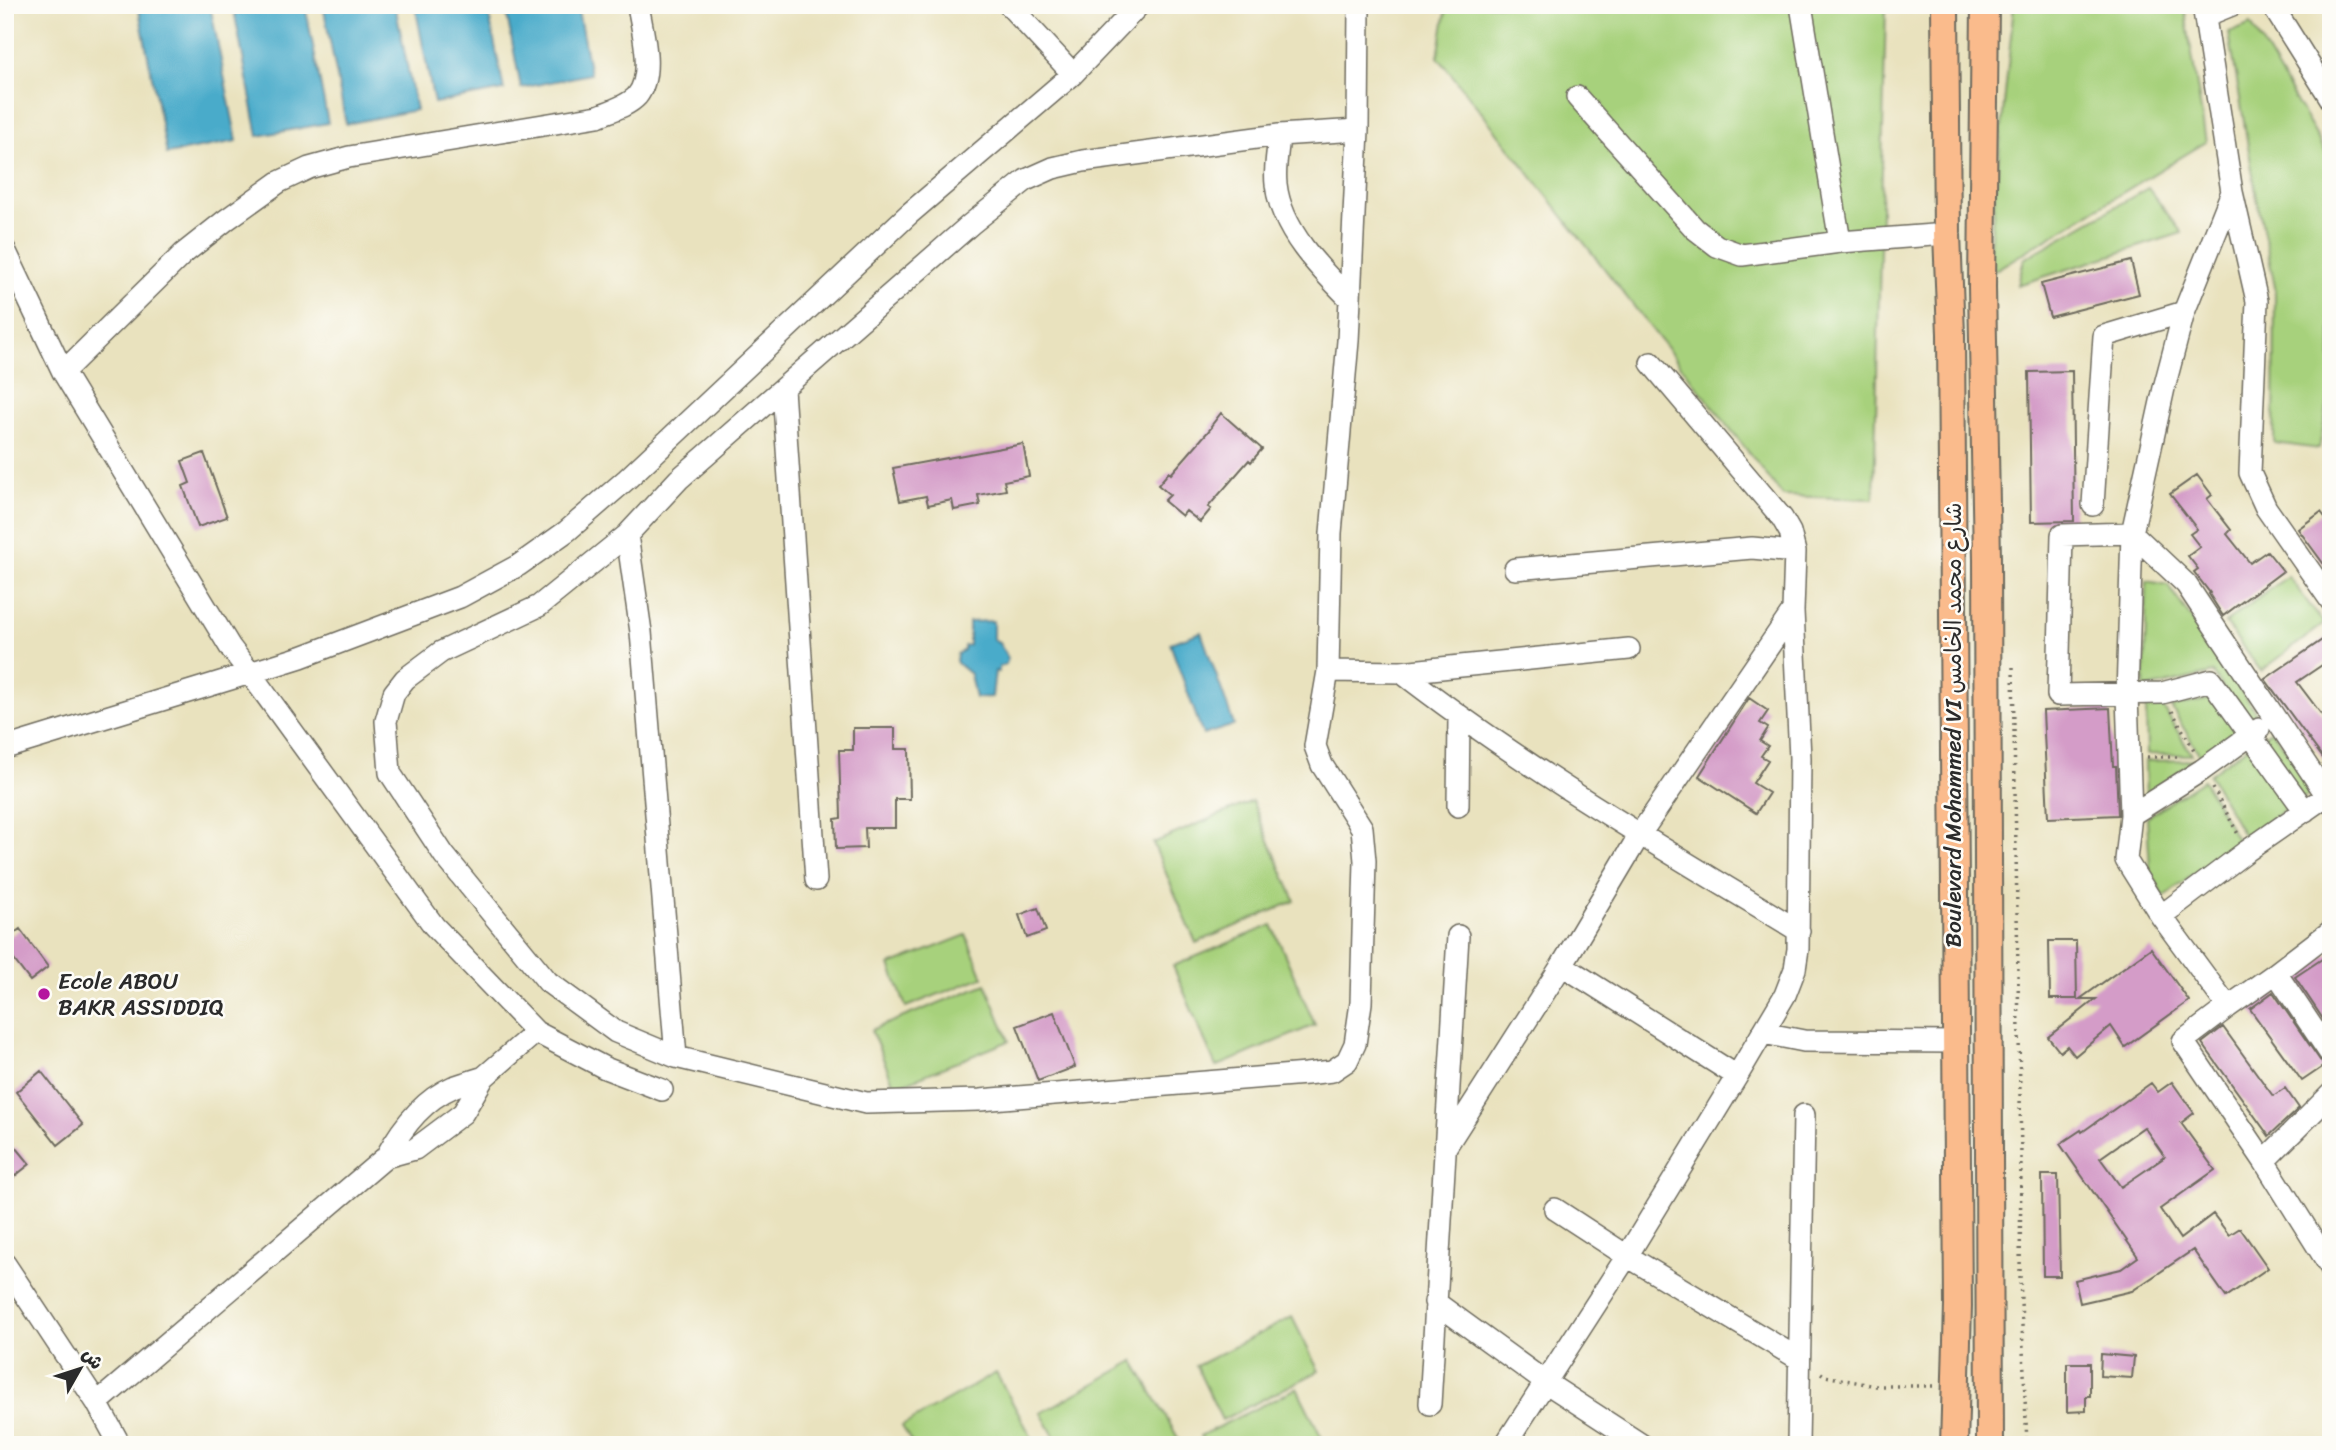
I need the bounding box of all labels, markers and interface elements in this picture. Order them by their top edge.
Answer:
street label: Boulevard Mohammed VI شارع محمد الخامس [1933,502,1974,948]
place label: Ecole ABOU BAKR ASSIDDIQ [58,961,224,1028]
marker: Ecole ABOU BAKR ASSIDDIQ [36,986,52,1002]
north arrow [46,1334,116,1404]
text: ش [73,1340,112,1377]

